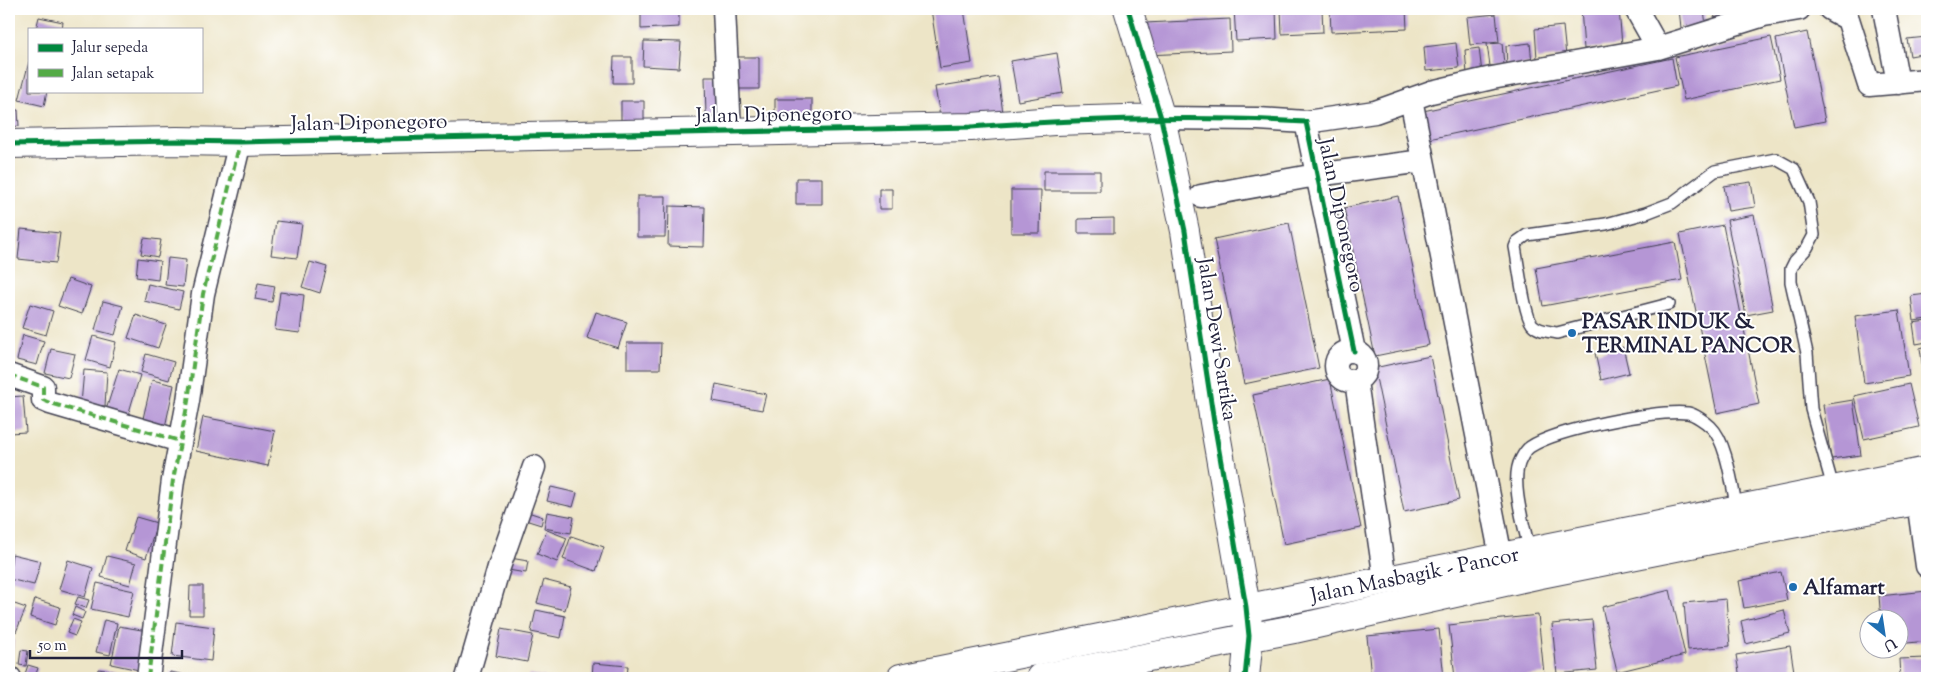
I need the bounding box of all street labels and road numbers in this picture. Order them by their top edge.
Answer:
street label: Jalan Diponegoro [694,100,853,132]
street label: Jalan Diponegoro [289,108,448,140]
street label: Jalan Diponegoro [1309,135,1371,295]
street label: Jalan Dewi Sartika [1188,255,1244,423]
street label: Jalan Masbagik - Pancor [1307,541,1522,612]

